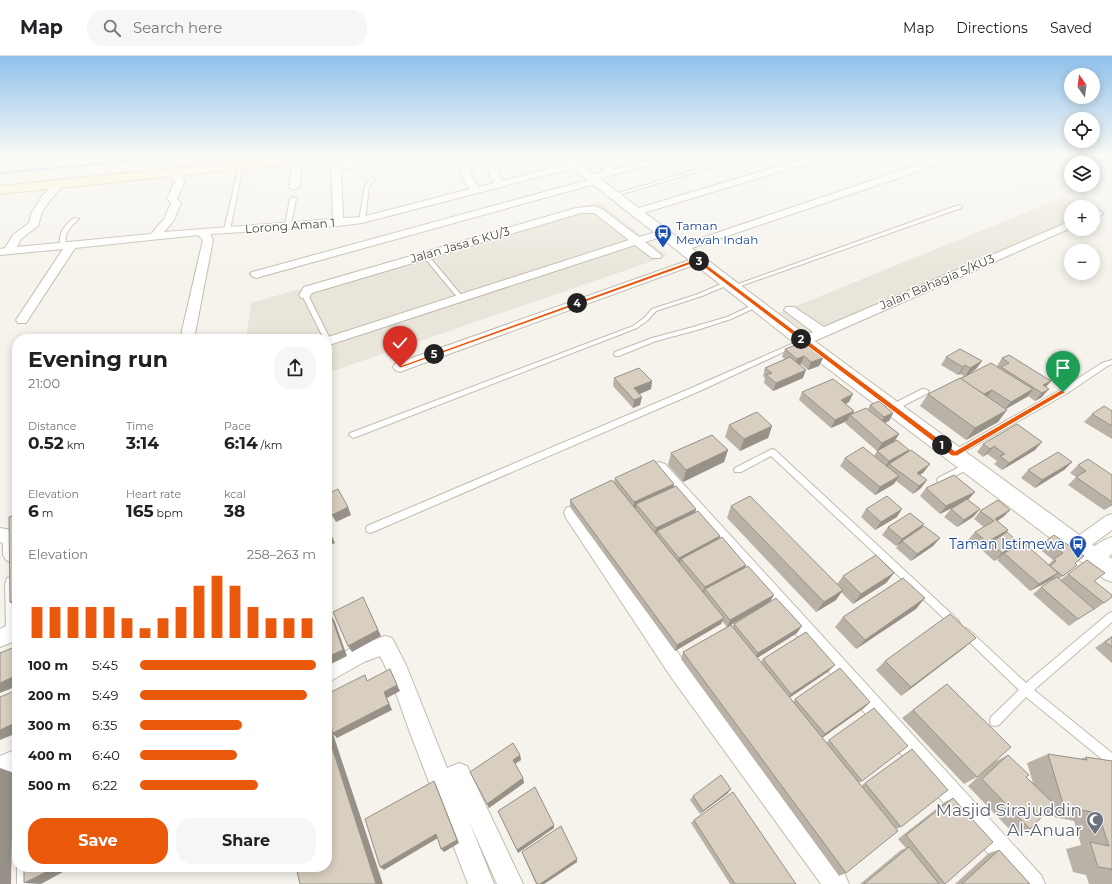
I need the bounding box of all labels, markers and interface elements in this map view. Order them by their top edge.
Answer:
search box [87,10,367,46]
text: Map [20,16,63,39]
icon: search [101,17,123,39]
text: Search here [133,18,222,37]
text: Map [903,19,934,37]
text: Directions [956,19,1028,37]
text: Saved [1050,19,1092,37]
north arrow [1064,68,1100,104]
map controls [1064,68,1100,280]
button: locate [1064,112,1100,148]
button: layers [1064,156,1100,192]
button: + [1064,200,1100,236]
street label: Lorong Aman 1 [244,215,335,236]
place label: Taman Mewah Indah [676,218,758,247]
street label: Jalan Jasa 6 KU/3 [407,223,512,266]
bus stop icon: Taman Mewah Indah [653,223,673,248]
button: − [1064,244,1100,280]
street label: Jalan Bahagia 5/KU3 [876,250,997,313]
pin: 3 [689,251,709,271]
text: 3 [696,254,702,268]
pin: 4 [567,293,587,313]
text: 4 [573,296,581,310]
pin [383,326,417,367]
pin: 2 [791,329,811,349]
icon: check [389,332,411,354]
text: 2 [798,332,804,346]
pin: 5 [424,344,444,364]
text: Evening run [28,346,168,373]
button: share [274,347,316,389]
text: 5 [431,347,437,361]
pin [1046,351,1080,392]
icon: arrive [1052,357,1074,379]
text: 21:00 [28,375,60,391]
text: Distance [28,419,76,433]
text: Time [126,419,154,433]
text: Pace [224,419,251,433]
text: 0.52 [28,433,64,453]
text: 3:14 [126,433,159,453]
text: 6:14 [224,433,258,453]
pin: 1 [932,435,952,455]
text: km [64,438,85,452]
text: /km [258,438,282,452]
text: 1 [940,438,944,452]
text: Elevation [28,487,79,501]
text: Heart rate [126,487,181,501]
text: kcal [224,487,246,501]
text: 6 [28,501,39,521]
text: 165 [126,501,154,521]
text: 38 [224,501,245,521]
text: m [39,506,53,520]
text: bpm [154,506,183,520]
bus stop icon: Taman Istimewa [1068,534,1088,559]
place label: Taman Istimewa [949,535,1065,553]
text: Elevation [28,546,88,562]
text: 258–263 m [247,546,316,562]
text: 100 m [28,657,68,673]
text: 5:45 [92,657,118,673]
text: 200 m [28,687,71,703]
text: 5:49 [92,687,119,703]
text: 300 m [28,717,71,733]
text: 6:35 [92,717,117,733]
text: 400 m [28,747,72,763]
text: 6:40 [92,747,120,763]
text: 500 m [28,777,71,793]
text: 6:22 [92,777,117,793]
place label: Masjid Sirajuddin Al-Anuar [936,800,1082,840]
mosque icon: Masjid Sirajuddin Al-Anuar [1085,810,1105,835]
button: Save [28,818,168,864]
button: Share [176,818,316,864]

